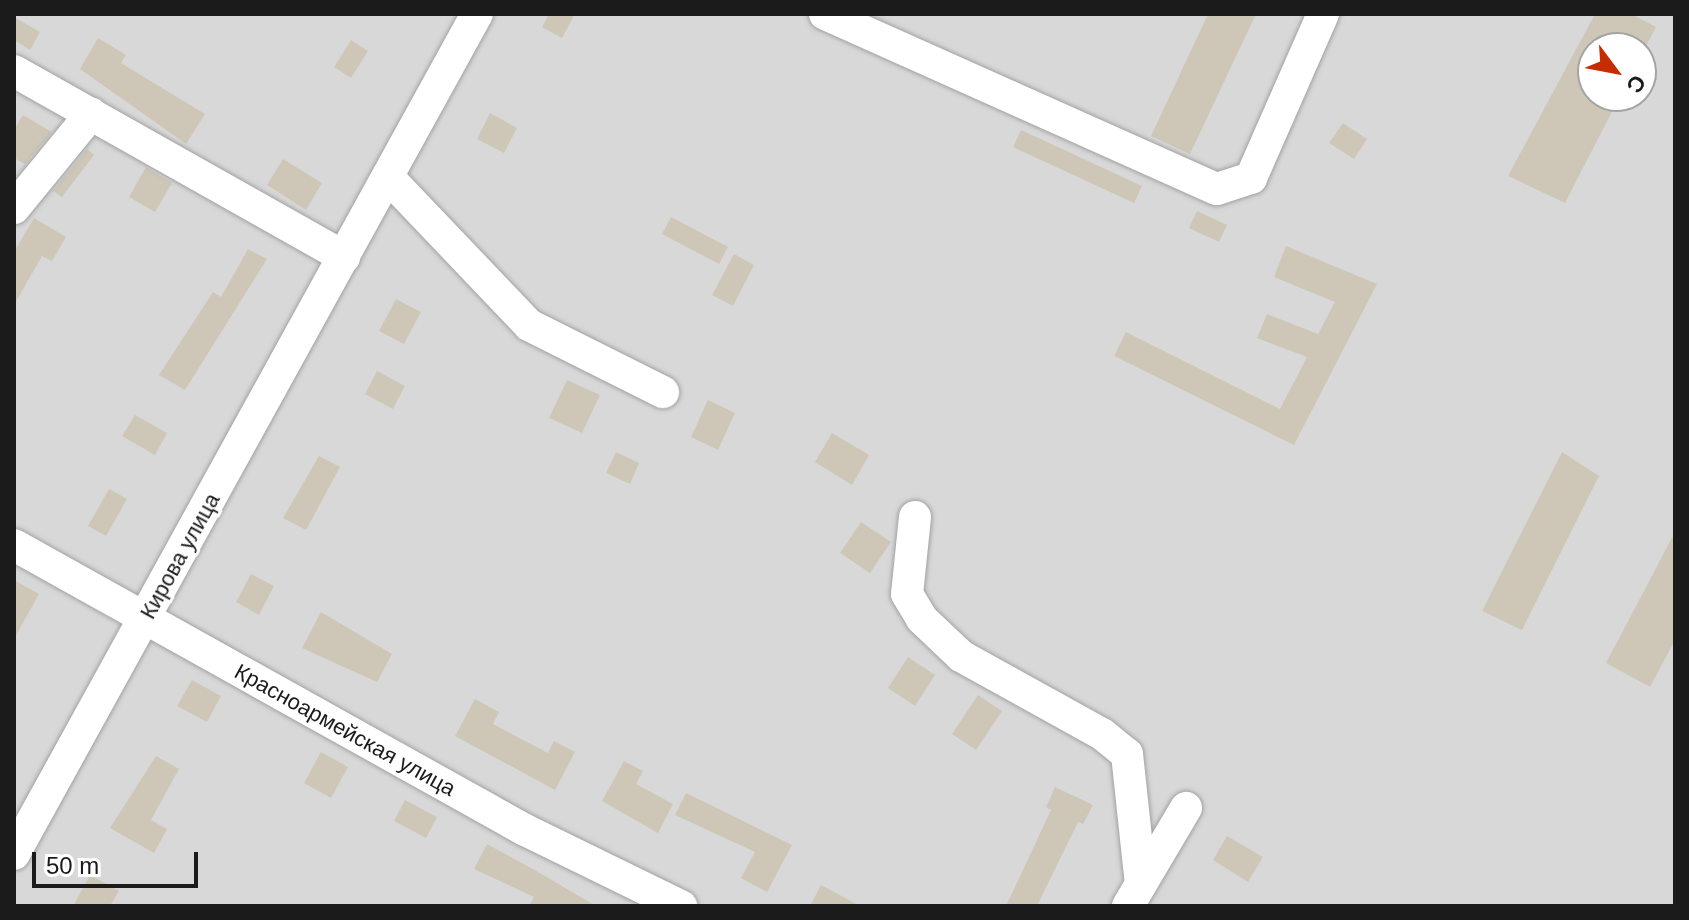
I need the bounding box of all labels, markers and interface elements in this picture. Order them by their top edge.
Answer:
north arrow [1577,32,1657,112]
text: С [1621,71,1651,97]
street label: Кирова улица [135,488,225,624]
street label: Красноармейская улица [230,658,460,802]
scale bar [36,836,202,886]
text: 50 m [46,852,99,879]

